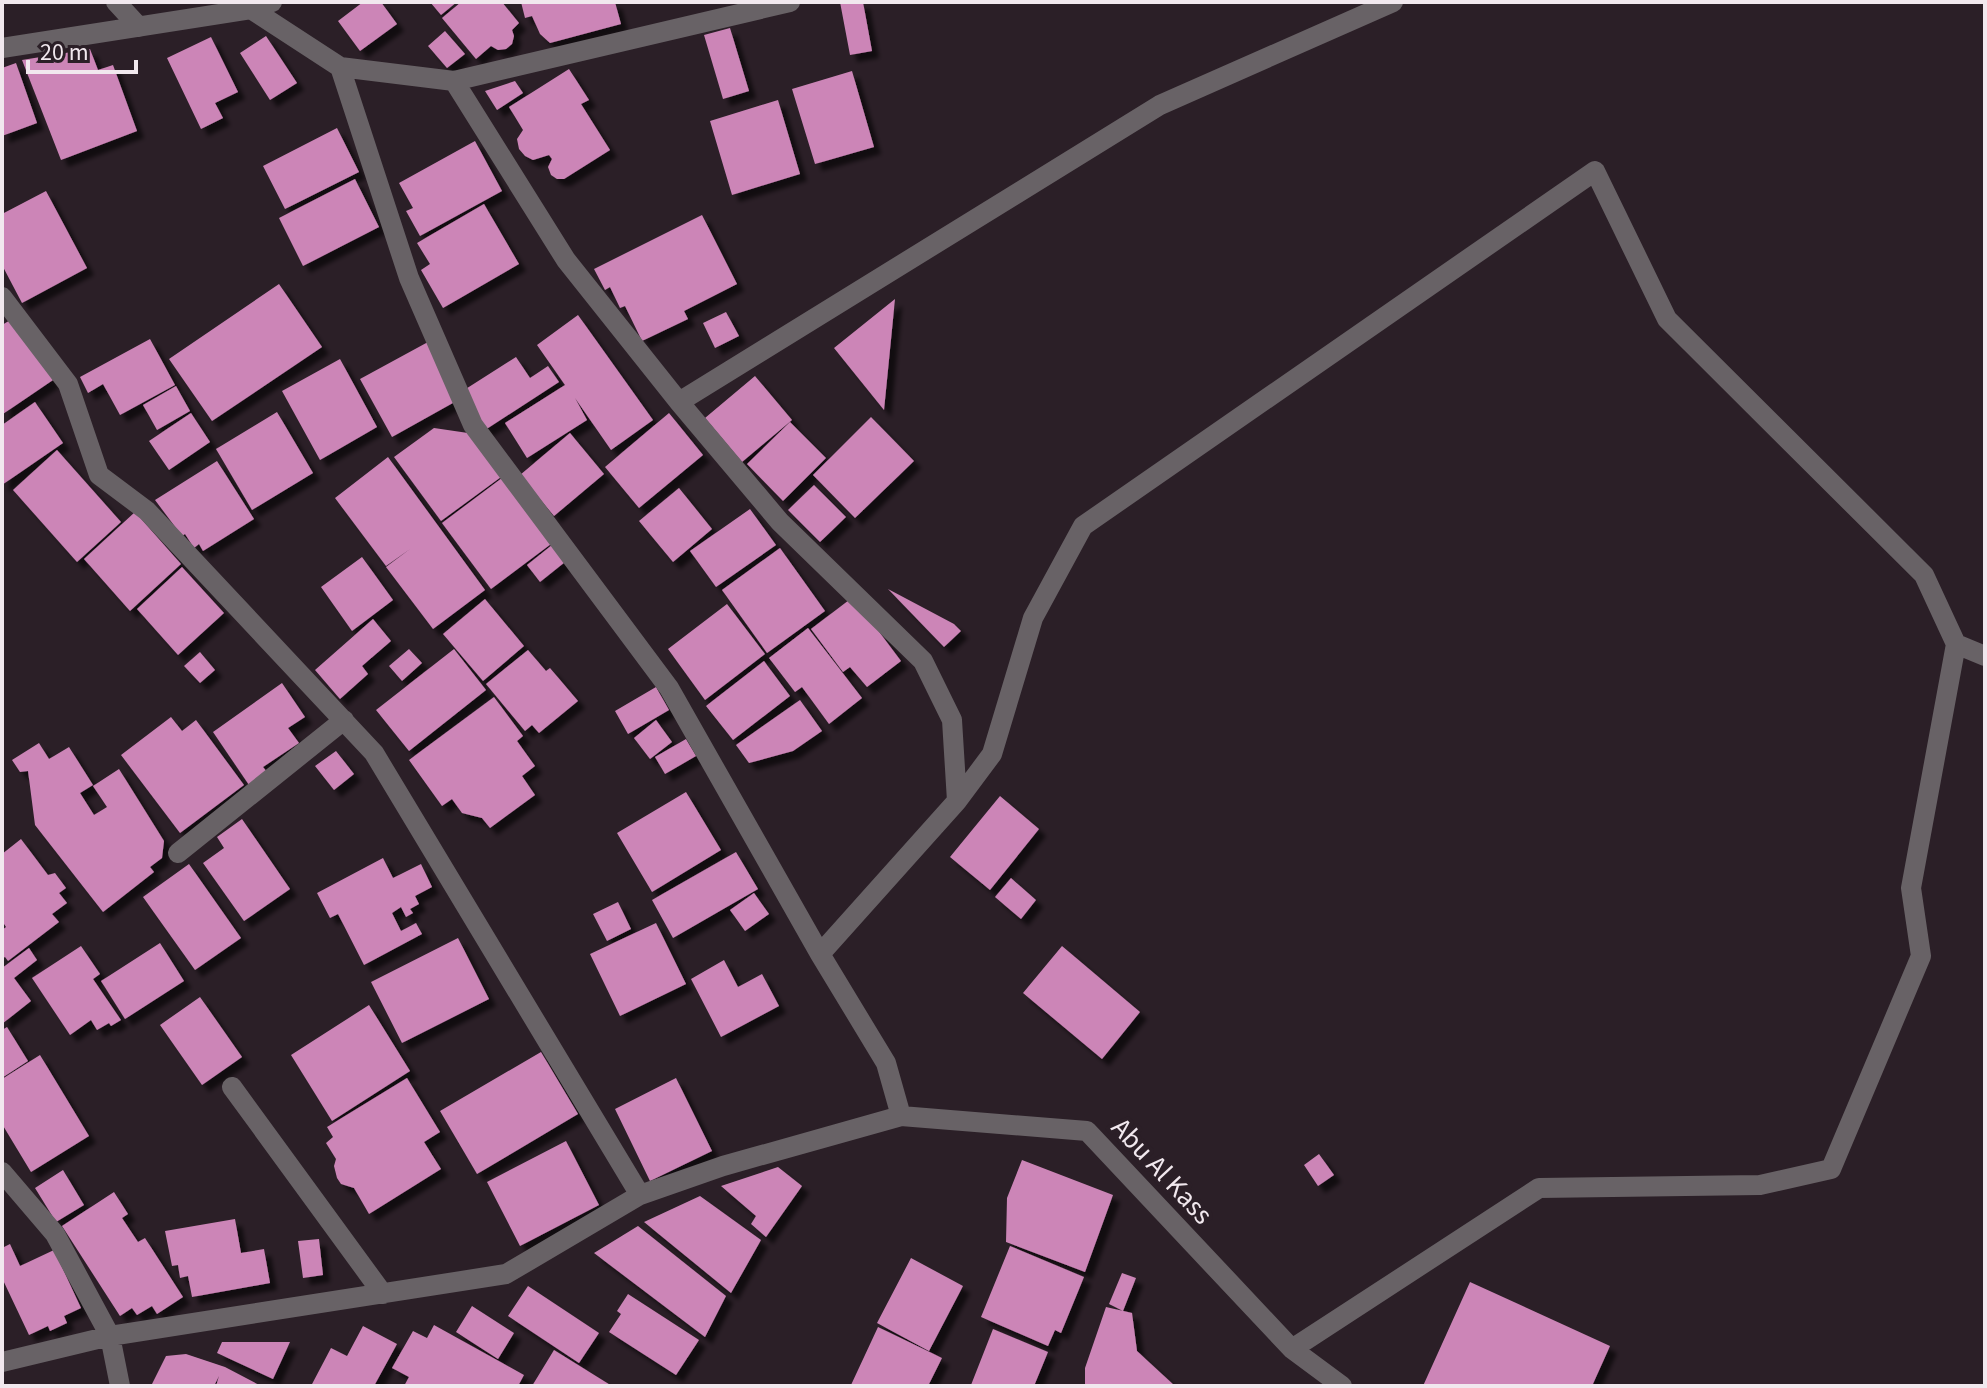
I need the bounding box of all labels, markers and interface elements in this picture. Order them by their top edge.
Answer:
scale bar [28,24,136,74]
text: 20 m [40,35,89,70]
street label: Abu Al Kass [1102,1109,1222,1233]

